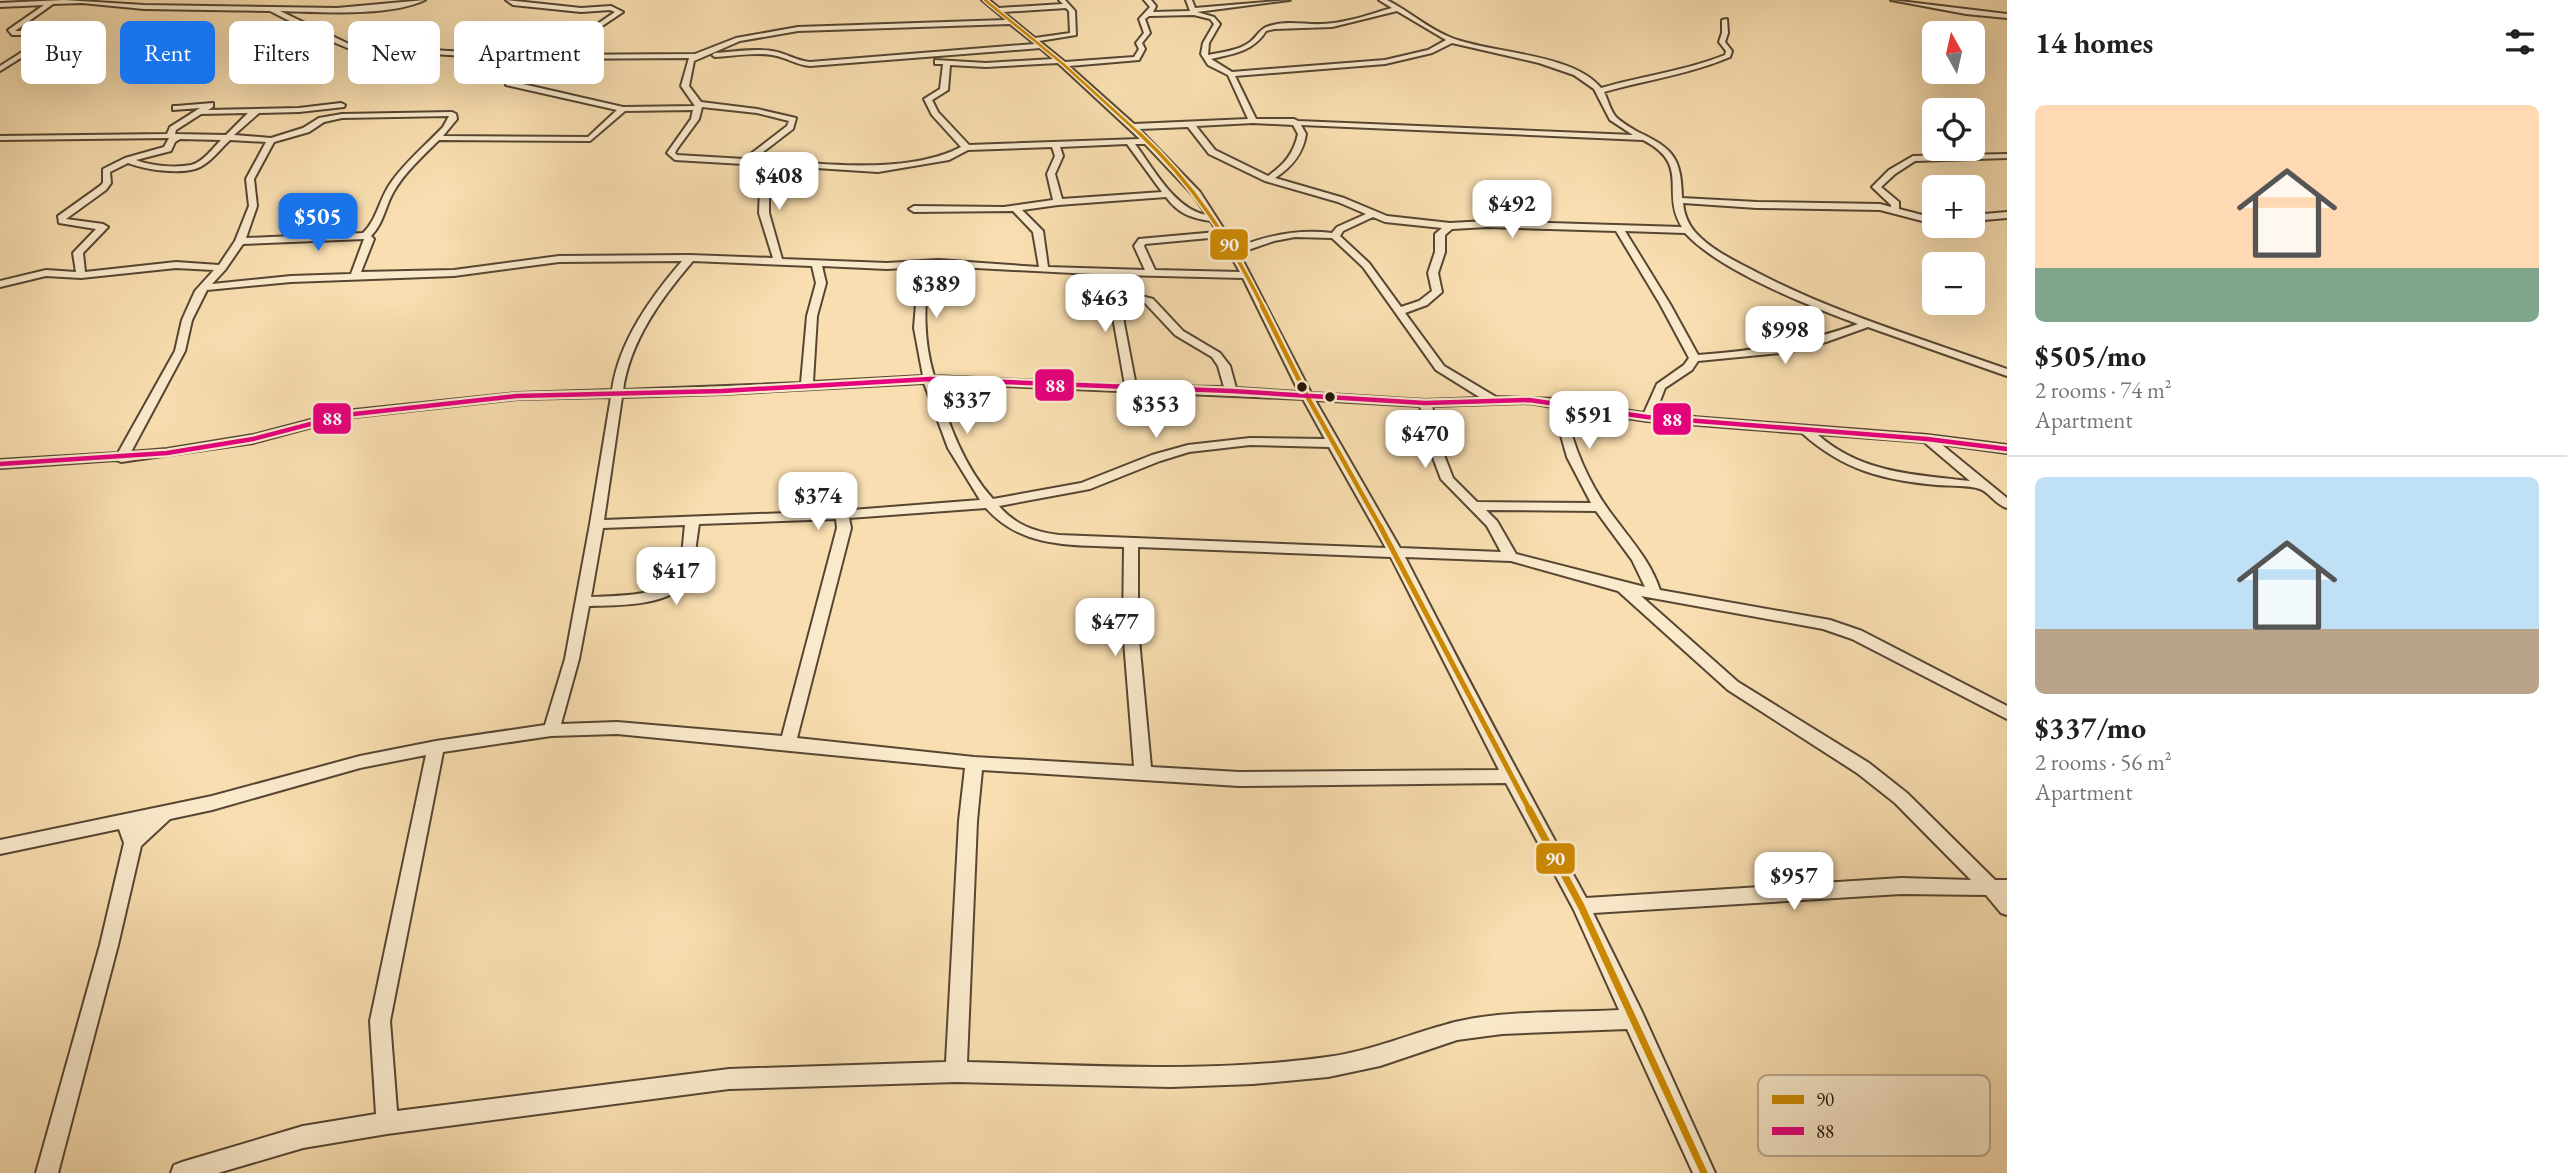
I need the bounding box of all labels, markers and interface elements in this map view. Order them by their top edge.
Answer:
chip: Buy [21,21,106,84]
chip: Rent [120,21,215,84]
chip: Filters [229,21,334,84]
chip: New [348,21,440,84]
chip: Apartment [454,21,604,84]
north arrow [1922,21,1984,84]
map controls [1922,21,1985,315]
text: 14 homes [2035,23,2153,62]
icon: filters [2501,23,2539,61]
button: locate [1922,98,1985,161]
icon: home [2224,150,2350,276]
pin: $408 [738,152,820,212]
text: $408 [755,160,803,190]
button: + [1922,175,1985,238]
pin: $492 [1471,180,1553,240]
text: $492 [1488,188,1536,218]
pin: $505 [277,194,359,253]
text: $505 [294,201,342,231]
line badge: 90 [1209,228,1249,261]
text: 90 [1219,232,1239,257]
button: − [1922,252,1985,315]
pin: $389 [895,260,977,320]
text: $389 [912,268,960,298]
pin: $463 [1064,274,1146,334]
text: $463 [1081,282,1129,312]
pin: $998 [1744,306,1826,366]
text: $998 [1761,314,1809,344]
text: $505/mo [2035,336,2146,375]
line badge: 88 [1034,368,1075,402]
text: 88 [1045,373,1065,398]
text: 2 rooms · 74 m² [2035,375,2172,405]
pin: $337 [926,376,1008,436]
pin: $353 [1115,380,1197,440]
unlabelled marker [1295,380,1309,394]
text: $337 [943,384,991,414]
text: $353 [1132,388,1180,418]
unlabelled marker [1323,390,1337,404]
pin: $591 [1548,392,1630,451]
text: $591 [1565,399,1613,429]
line badge: 88 [312,402,352,435]
line badge: 88 [1652,402,1692,436]
text: Apartment [2035,405,2133,435]
text: 88 [322,406,342,431]
text: 88 [1662,407,1682,432]
pin: $470 [1384,410,1466,470]
text: $470 [1401,418,1449,448]
pin: $374 [777,472,859,532]
text: $374 [794,480,842,510]
icon: home [2224,522,2350,648]
pin: $417 [635,548,717,607]
text: $417 [652,555,700,585]
pin: $477 [1074,598,1156,658]
text: $477 [1091,606,1139,636]
text: $337/mo [2035,708,2146,747]
text: 2 rooms · 56 m² [2035,747,2172,777]
text: Apartment [2035,777,2133,807]
line badge: 90 [1535,842,1576,875]
text: 90 [1545,846,1565,871]
pin: $957 [1753,852,1835,912]
text: $957 [1770,860,1818,890]
legend [1758,1075,1990,1156]
text: 90 [1816,1087,1834,1112]
text: 88 [1816,1119,1834,1144]

